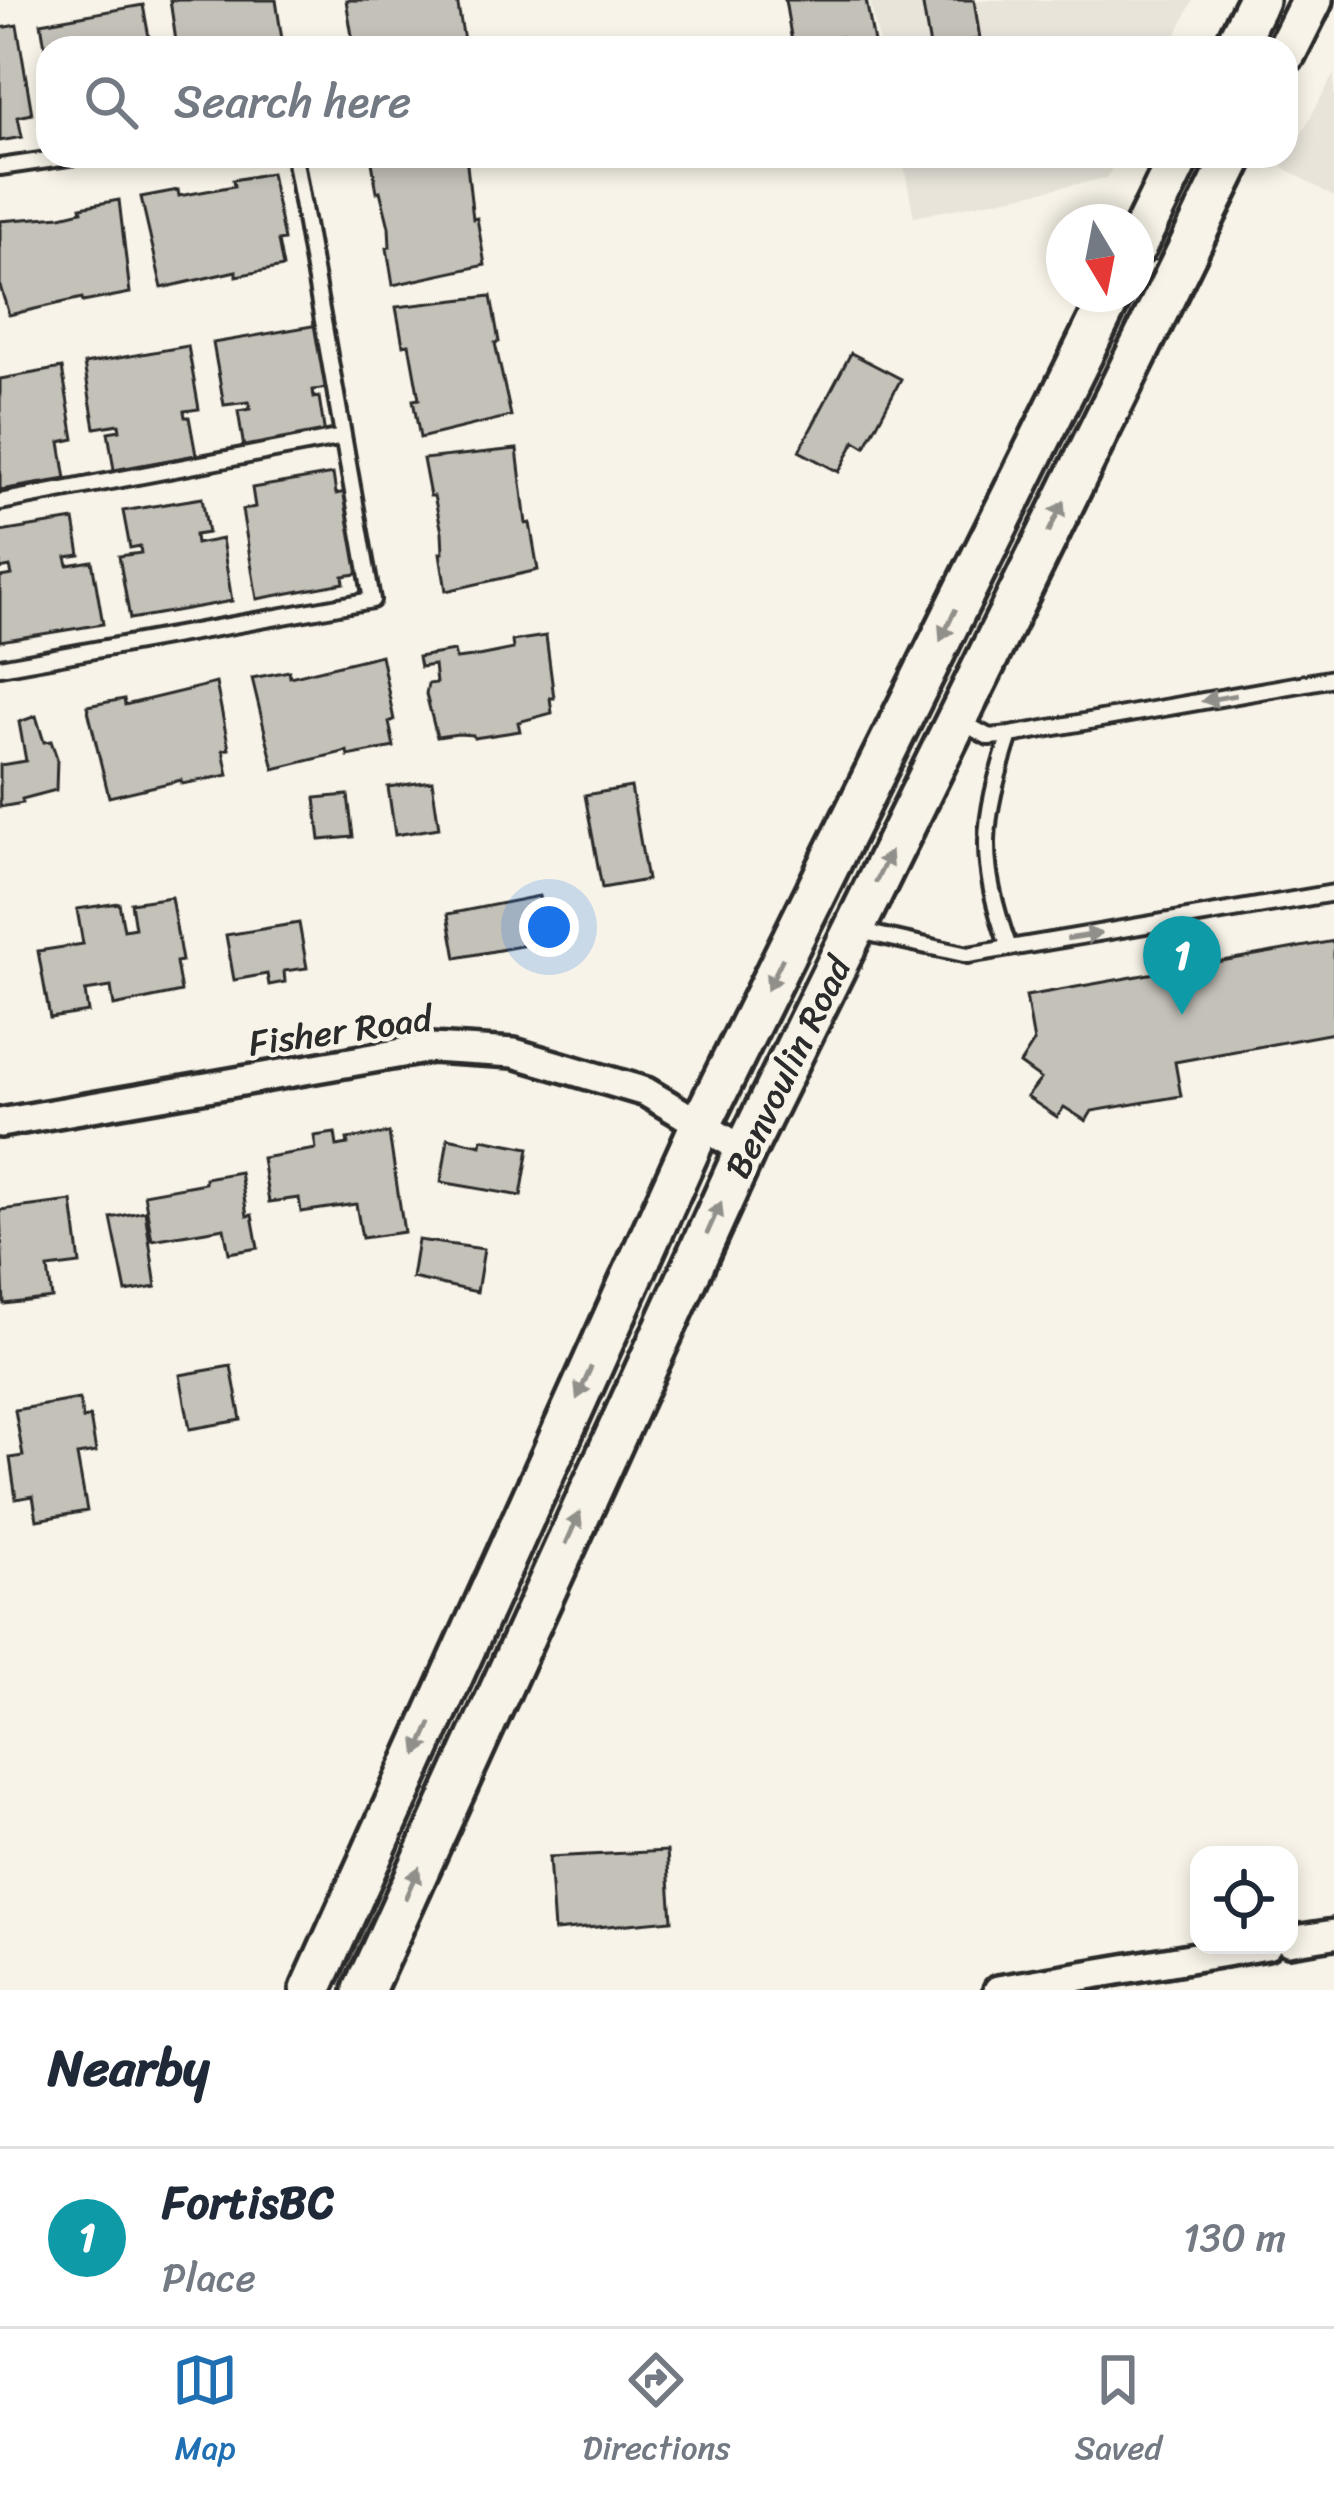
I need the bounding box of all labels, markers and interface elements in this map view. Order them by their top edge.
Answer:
search box [36,36,1298,168]
text: Search here [174,62,411,142]
icon: search [78,69,144,135]
north arrow [1046,204,1154,312]
one-way arrow [1045,500,1065,534]
one-way arrow [939,608,959,642]
one-way arrow [1199,690,1237,708]
one-way arrow [873,849,893,884]
your location [519,897,579,957]
pin: 1 [1143,916,1221,1015]
one-way arrow [1066,926,1103,945]
street label: Benvoulin Road [706,943,870,1190]
one-way arrow [766,957,786,991]
street label: Fisher Road [244,986,439,1076]
one-way arrow [705,1201,725,1236]
one-way arrow [574,1366,594,1401]
one-way arrow [564,1511,584,1546]
one-way arrow [414,1722,434,1757]
map controls [1190,1846,1298,1954]
button: locate [1190,1846,1298,1954]
one-way arrow [402,1866,422,1901]
text: Nearby [48,2023,209,2113]
text: FortisBC [162,2163,334,2243]
text: 1 [79,2203,95,2272]
text: 130 m [1183,2203,1286,2272]
text: Place [162,2243,256,2312]
tab: Map [172,2347,238,2477]
tab: Directions [583,2347,730,2477]
tab: Saved [1075,2347,1162,2477]

